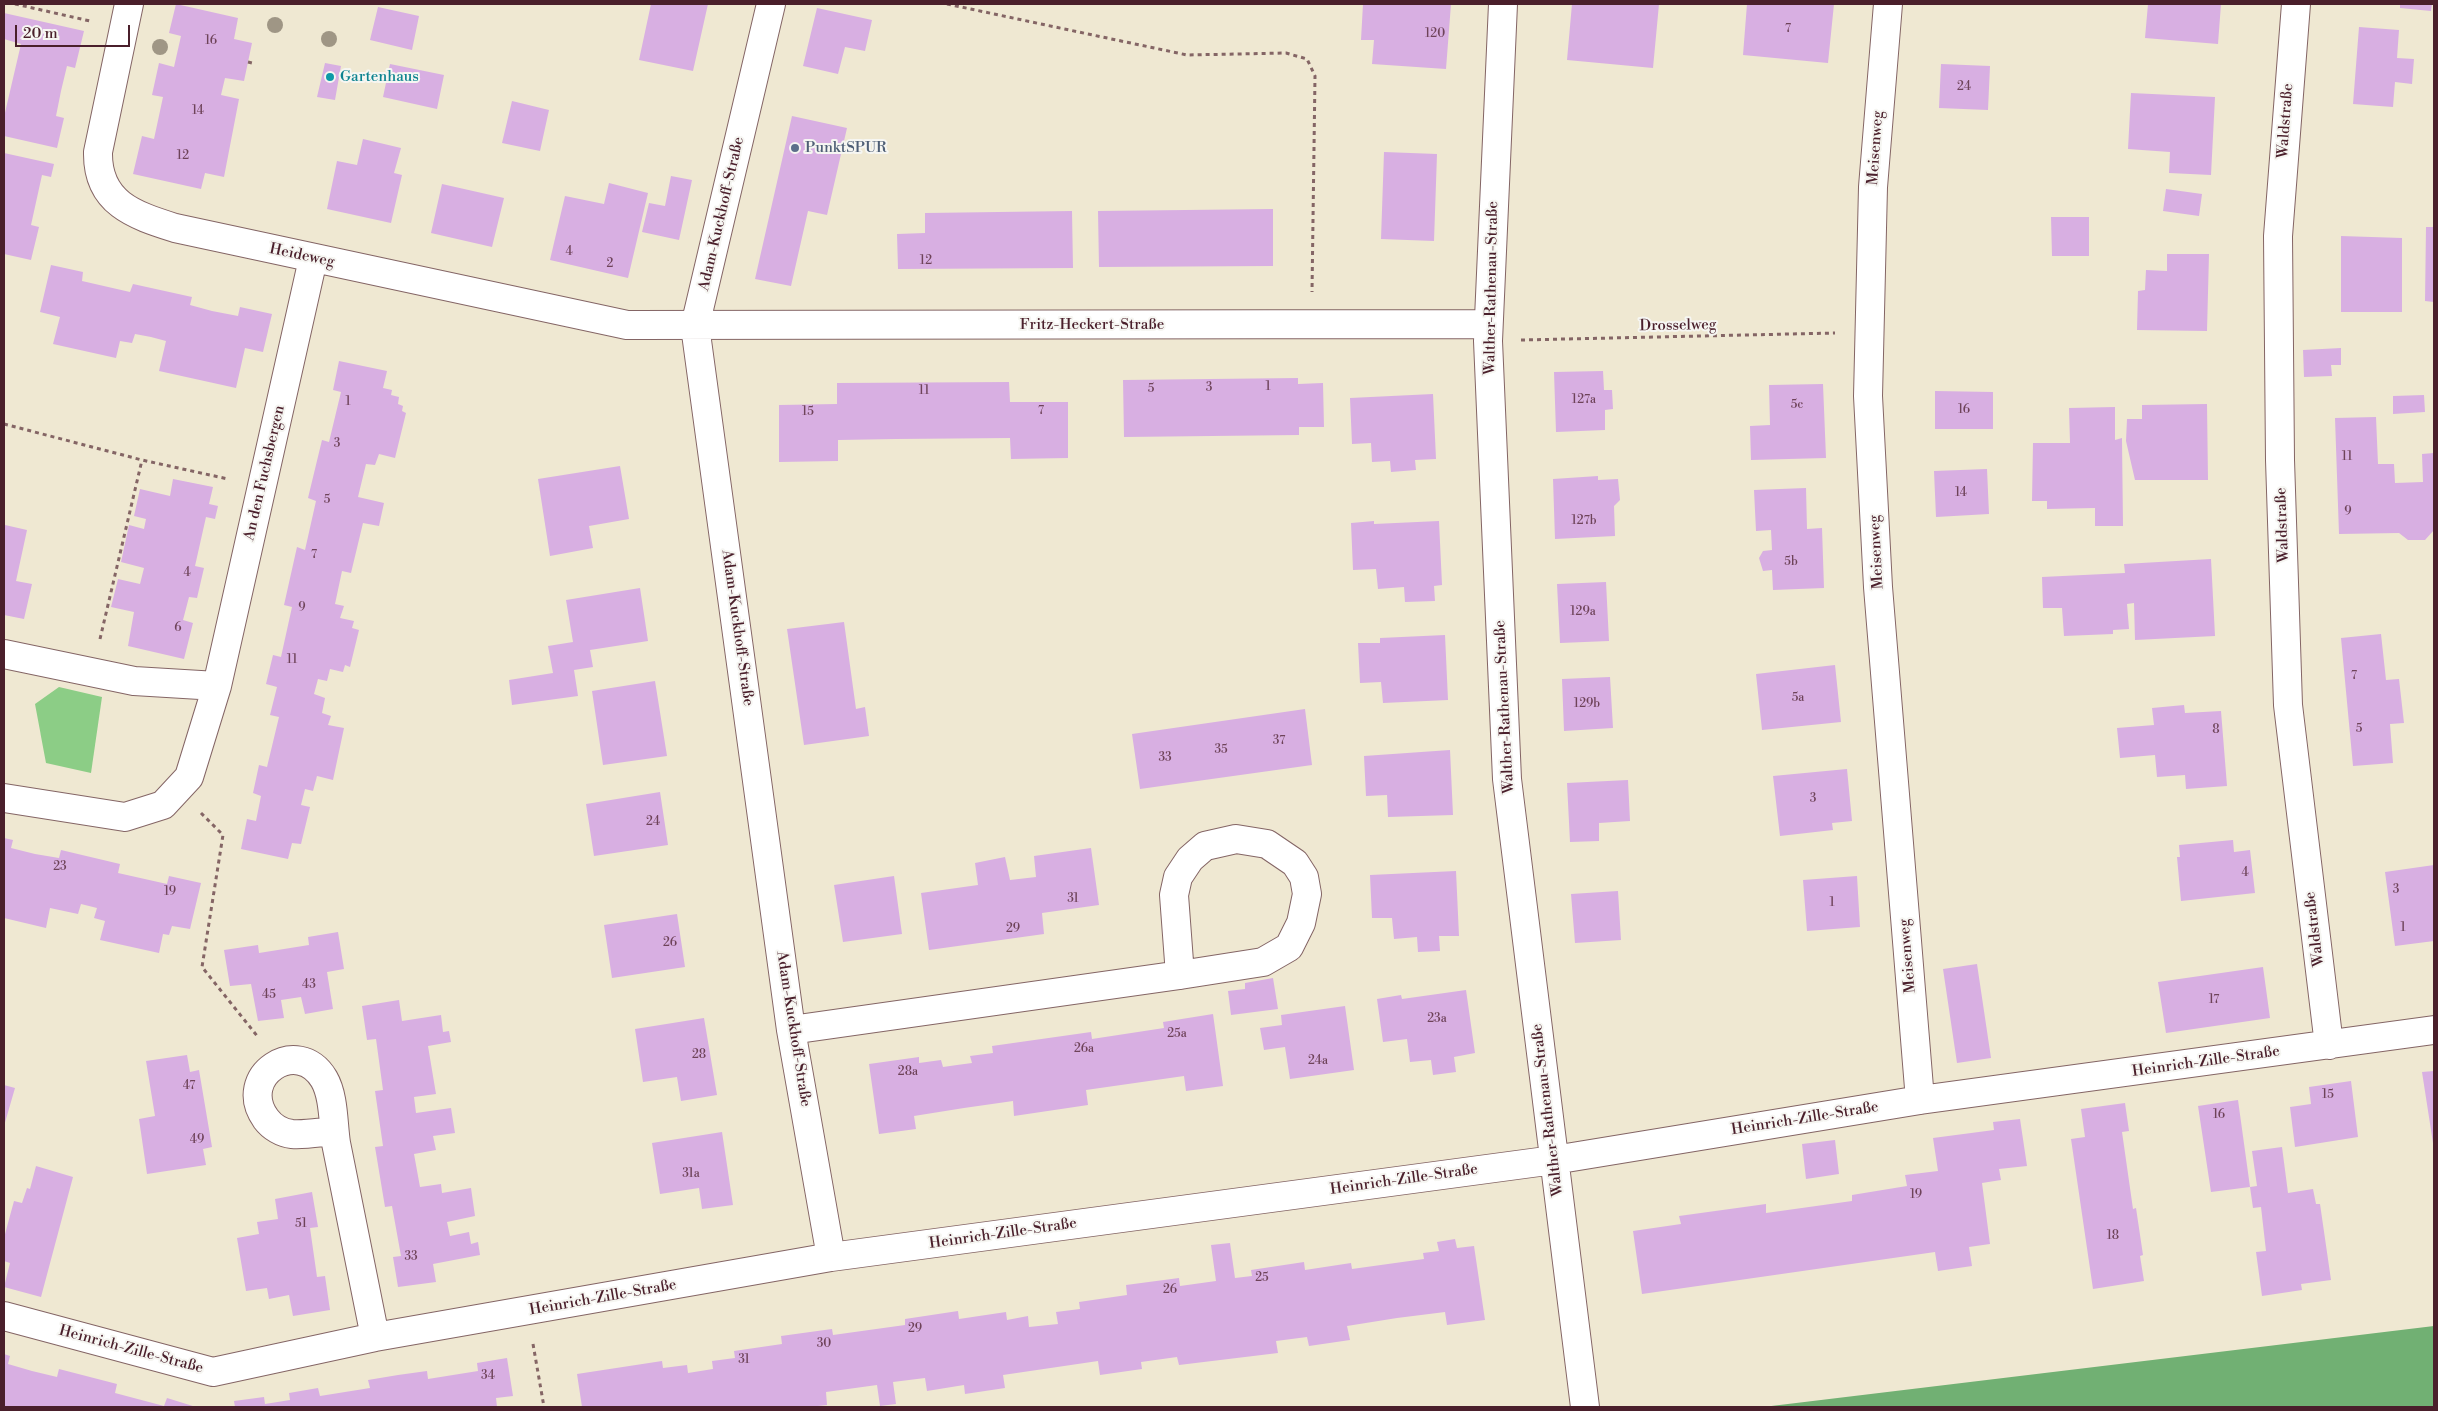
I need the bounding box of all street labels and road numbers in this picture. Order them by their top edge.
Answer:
street label: Waldstraße [2274,83,2298,159]
street label: Meisenweg [1864,110,1888,186]
street label: Adam-Kuckhoff-Straße [696,135,748,293]
street label: Walther-Rathenau-Straße [1481,201,1503,375]
street label: Heideweg [268,240,336,272]
street label: Fritz-Heckert-Straße [1020,316,1164,334]
street label: Drosselweg [1639,316,1717,336]
street label: An den Fuchsbergen [241,404,289,542]
street label: Waldstraße [2273,487,2293,563]
street label: Meisenweg [1866,514,1888,590]
street label: Adam-Kuckhoff-Straße [717,549,757,707]
street label: Walther-Rathenau-Straße [1491,620,1519,794]
street label: Waldstraße [2301,891,2329,967]
street label: Meisenweg [1896,918,1920,994]
street label: Adam-Kuckhoff-Straße [772,950,814,1108]
street label: Walther-Rathenau-Straße [1528,1023,1568,1197]
street label: Heinrich-Zille-Straße [2131,1043,2281,1081]
street label: Heinrich-Zille-Straße [1730,1098,1880,1140]
street label: Heinrich-Zille-Straße [1329,1161,1479,1199]
street label: Heinrich-Zille-Straße [928,1215,1078,1253]
street label: Heinrich-Zille-Straße [528,1276,678,1320]
street label: Heinrich-Zille-Straße [57,1322,205,1378]

